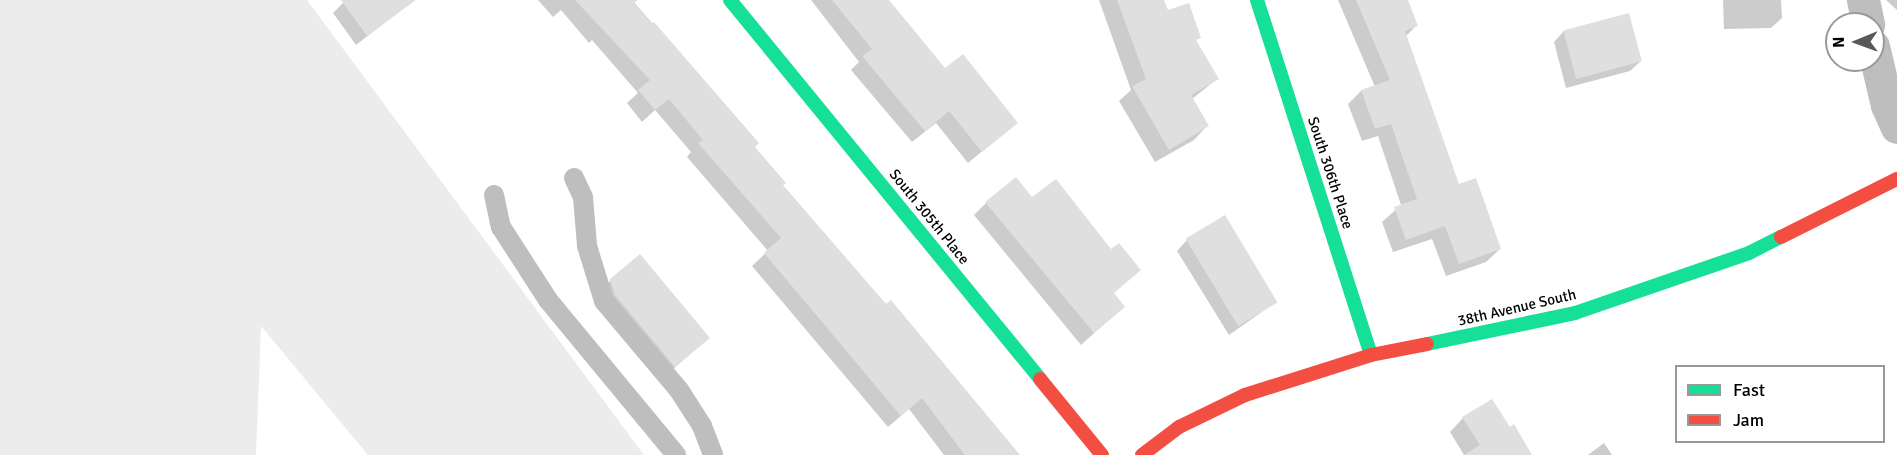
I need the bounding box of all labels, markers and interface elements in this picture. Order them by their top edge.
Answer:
north arrow [1825,12,1885,72]
text: N [1829,37,1849,48]
street label: South 306th Place [1303,115,1357,231]
street label: South 305th Place [885,166,973,268]
street label: 38th Avenue South [1456,286,1578,330]
legend [1675,365,1885,443]
text: Fast [1733,379,1765,401]
text: Jam [1733,409,1764,431]

